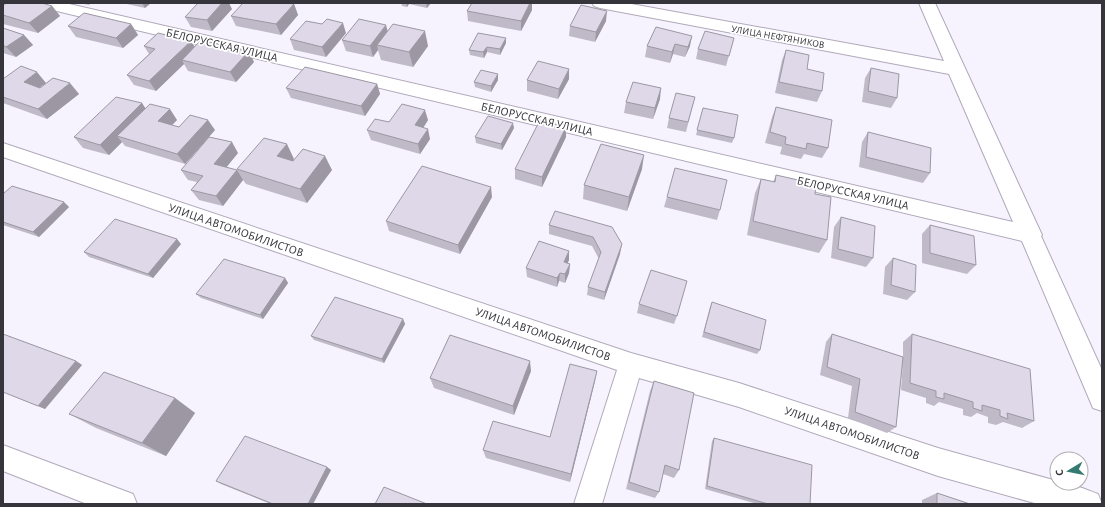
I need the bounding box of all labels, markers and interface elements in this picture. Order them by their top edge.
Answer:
street label: УЛИЦА НЕФТЯНИКОВ [730,24,826,50]
street label: БЕЛОРУССКАЯ УЛИЦА [165,26,279,64]
street label: БЕЛОРУССКАЯ УЛИЦА [480,100,594,138]
street label: БЕЛОРУССКАЯ УЛИЦА [796,174,910,212]
street label: УЛИЦА АВТОМОБИЛИСТОВ [167,201,305,259]
street label: УЛИЦА АВТОМОБИЛИСТОВ [474,305,612,363]
street label: УЛИЦА АВТОМОБИЛИСТОВ [783,404,921,462]
north arrow [1049,451,1089,491]
text: С [1054,469,1066,477]

